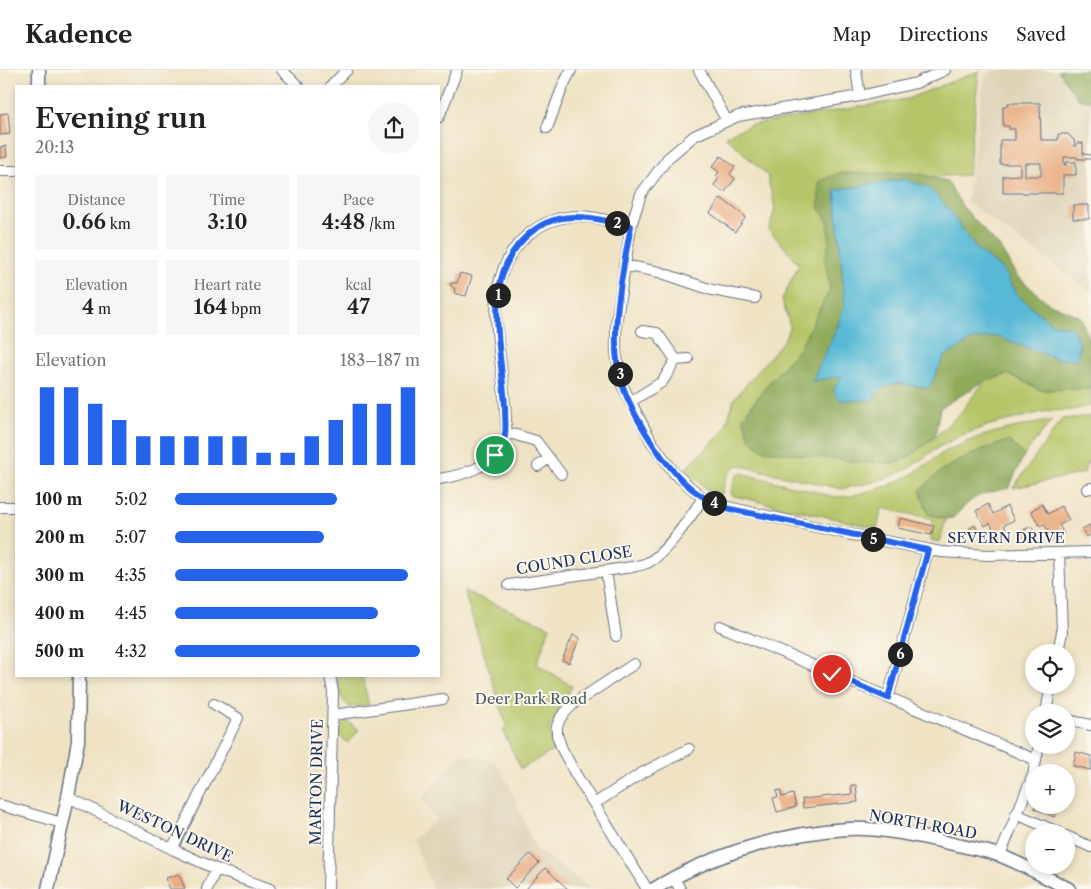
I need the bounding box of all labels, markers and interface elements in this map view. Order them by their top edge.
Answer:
text: Kadence [25,20,132,49]
text: Map [832,24,871,46]
text: Directions [899,24,988,46]
text: Saved [1016,24,1066,46]
text: Evening run [35,101,207,135]
button: share [368,102,420,154]
text: 20:13 [35,137,74,157]
text: Distance [68,191,125,209]
text: Time [210,191,245,209]
text: Pace [343,191,374,209]
text: 0.66 [62,209,106,234]
text: 3:10 [207,209,248,234]
text: 4:48 [322,209,365,234]
pin: 2 [604,210,630,236]
text: 2 [613,214,622,232]
text: km [106,215,131,233]
text: /km [365,215,395,233]
text: Elevation [65,276,128,294]
text: Heart rate [194,276,261,294]
text: kcal [345,276,372,294]
pin: 1 [486,282,510,308]
text: 1 [495,286,502,304]
text: 4 [82,294,94,319]
text: 164 [194,294,228,319]
text: 47 [347,294,370,319]
text: m [94,300,111,318]
text: bpm [228,300,261,318]
text: Elevation [35,350,106,370]
text: 183–187 m [340,350,420,370]
pin: 3 [608,362,632,386]
text: 3 [617,365,624,383]
pin [474,434,516,476]
icon: arrive [481,441,509,469]
text: 100 m [35,489,82,509]
text: 5:02 [115,489,148,509]
pin: 4 [702,490,726,516]
text: 4 [710,494,719,512]
pin: 5 [860,526,886,552]
text: 200 m [35,527,85,547]
text: 5:07 [115,527,146,547]
street label: SEVERN DRIVE [947,528,1065,547]
text: 5 [870,530,877,548]
street label: COUND CLOSE [515,541,633,579]
text: 300 m [35,565,84,585]
text: 4:35 [115,565,146,585]
text: 400 m [35,603,85,623]
text: 4:45 [115,603,147,623]
text: 500 m [35,641,84,661]
text: 4:32 [115,641,147,661]
pin: 6 [888,642,912,666]
map controls [1025,644,1075,874]
button: locate [1025,644,1075,694]
text: 6 [896,645,905,663]
pin [811,653,853,695]
icon: check [818,660,846,688]
park label: Deer Park Road [475,689,587,708]
button: layers [1025,704,1075,754]
street label: MARTON DRIVE [305,719,327,845]
button: + [1025,764,1075,814]
street label: WESTON DRIVE [113,795,236,866]
street label: NORTH ROAD [867,805,979,843]
button: − [1025,824,1075,874]

